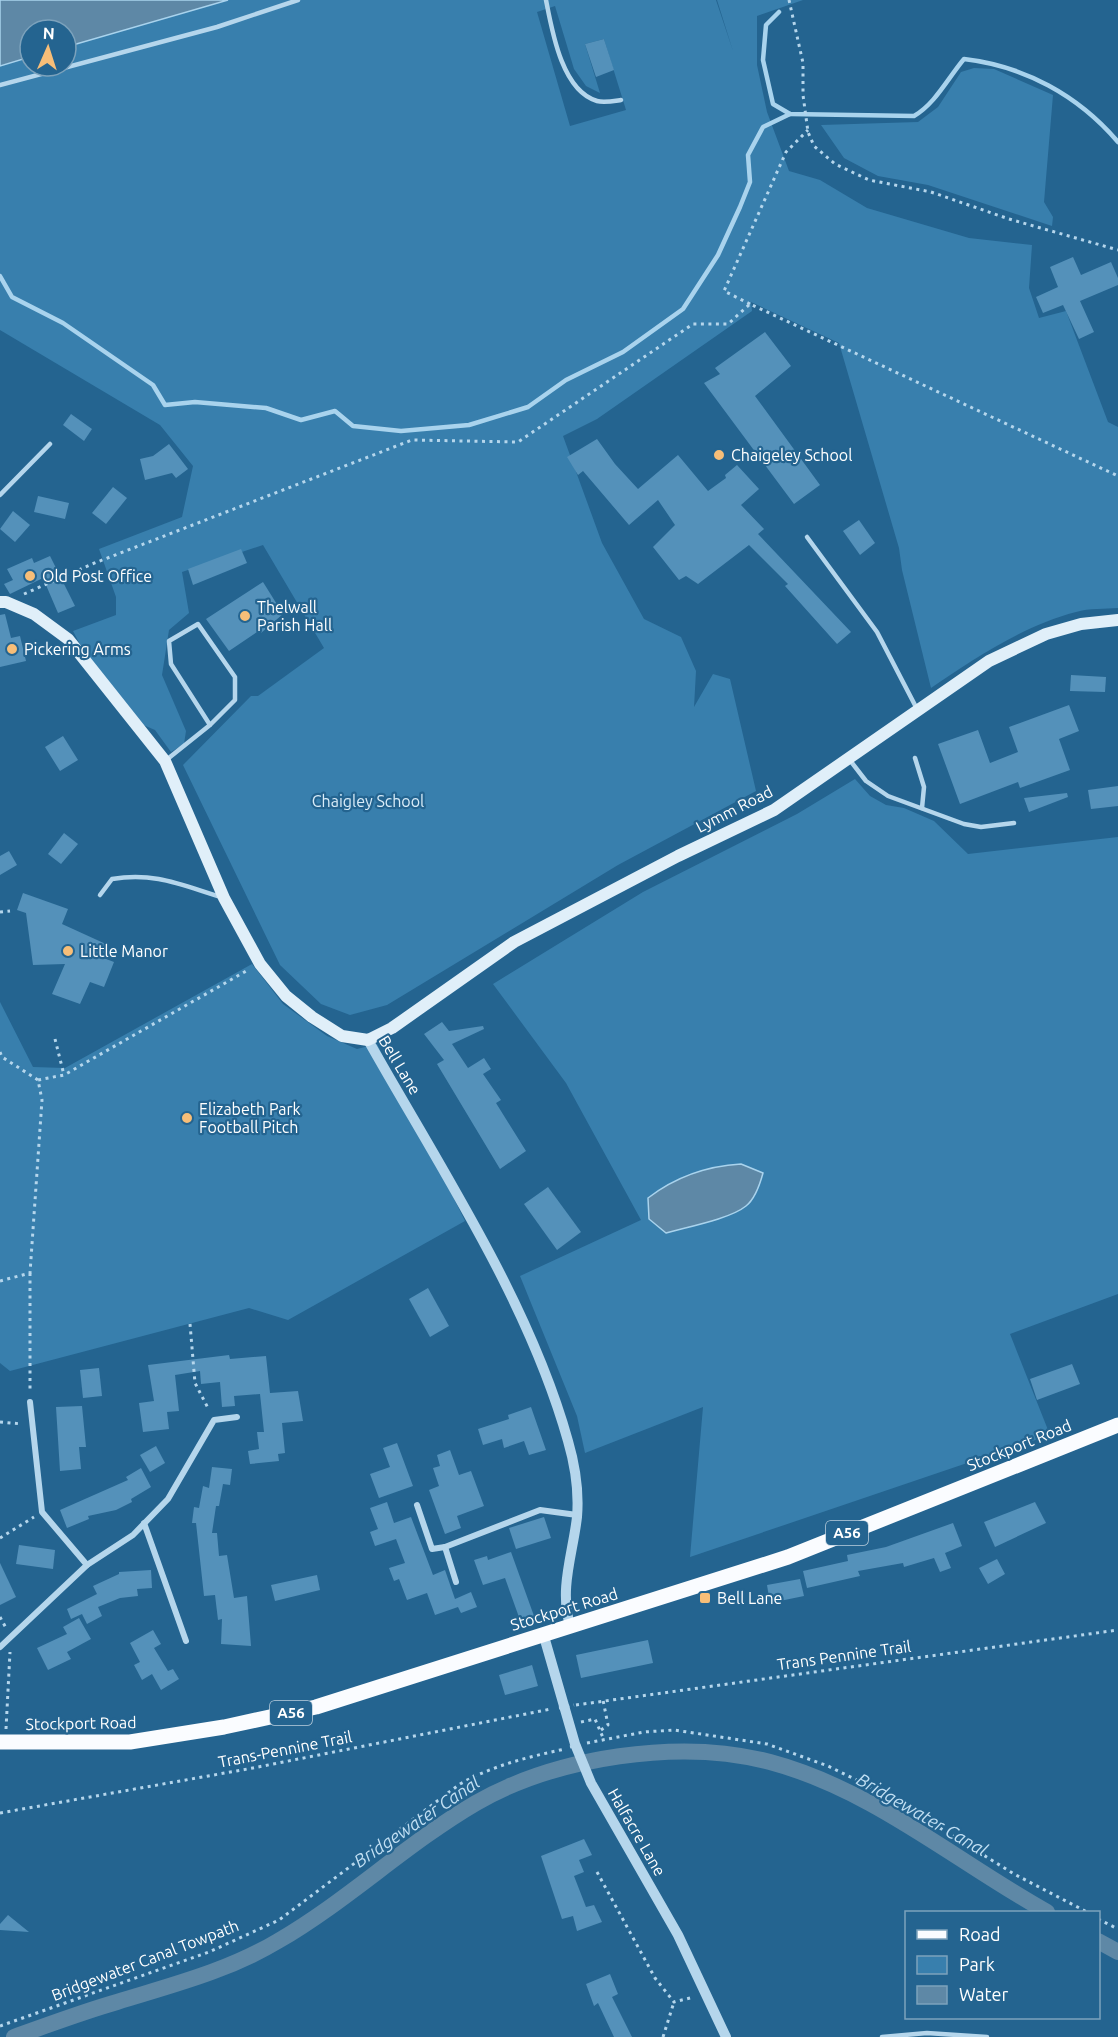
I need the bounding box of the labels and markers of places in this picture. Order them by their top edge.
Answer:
place label: Chaigeley School [731,446,852,464]
marker: Chaigeley School [712,448,726,462]
place label: Old Post Office [42,567,152,585]
marker: Old Post Office [23,569,37,583]
place label: Thelwall Parish Hall [257,598,332,634]
marker: Thelwall Parish Hall [238,609,252,623]
place label: Pickering Arms [24,640,131,658]
marker: Pickering Arms [5,642,19,656]
place label: Little Manor [80,942,168,960]
marker: Little Manor [61,944,75,958]
place label: Elizabeth Park Football Pitch [199,1100,301,1136]
marker: Elizabeth Park Football Pitch [180,1111,194,1125]
place label: Bell Lane [717,1589,782,1607]
marker: Bell Lane [698,1591,712,1605]

